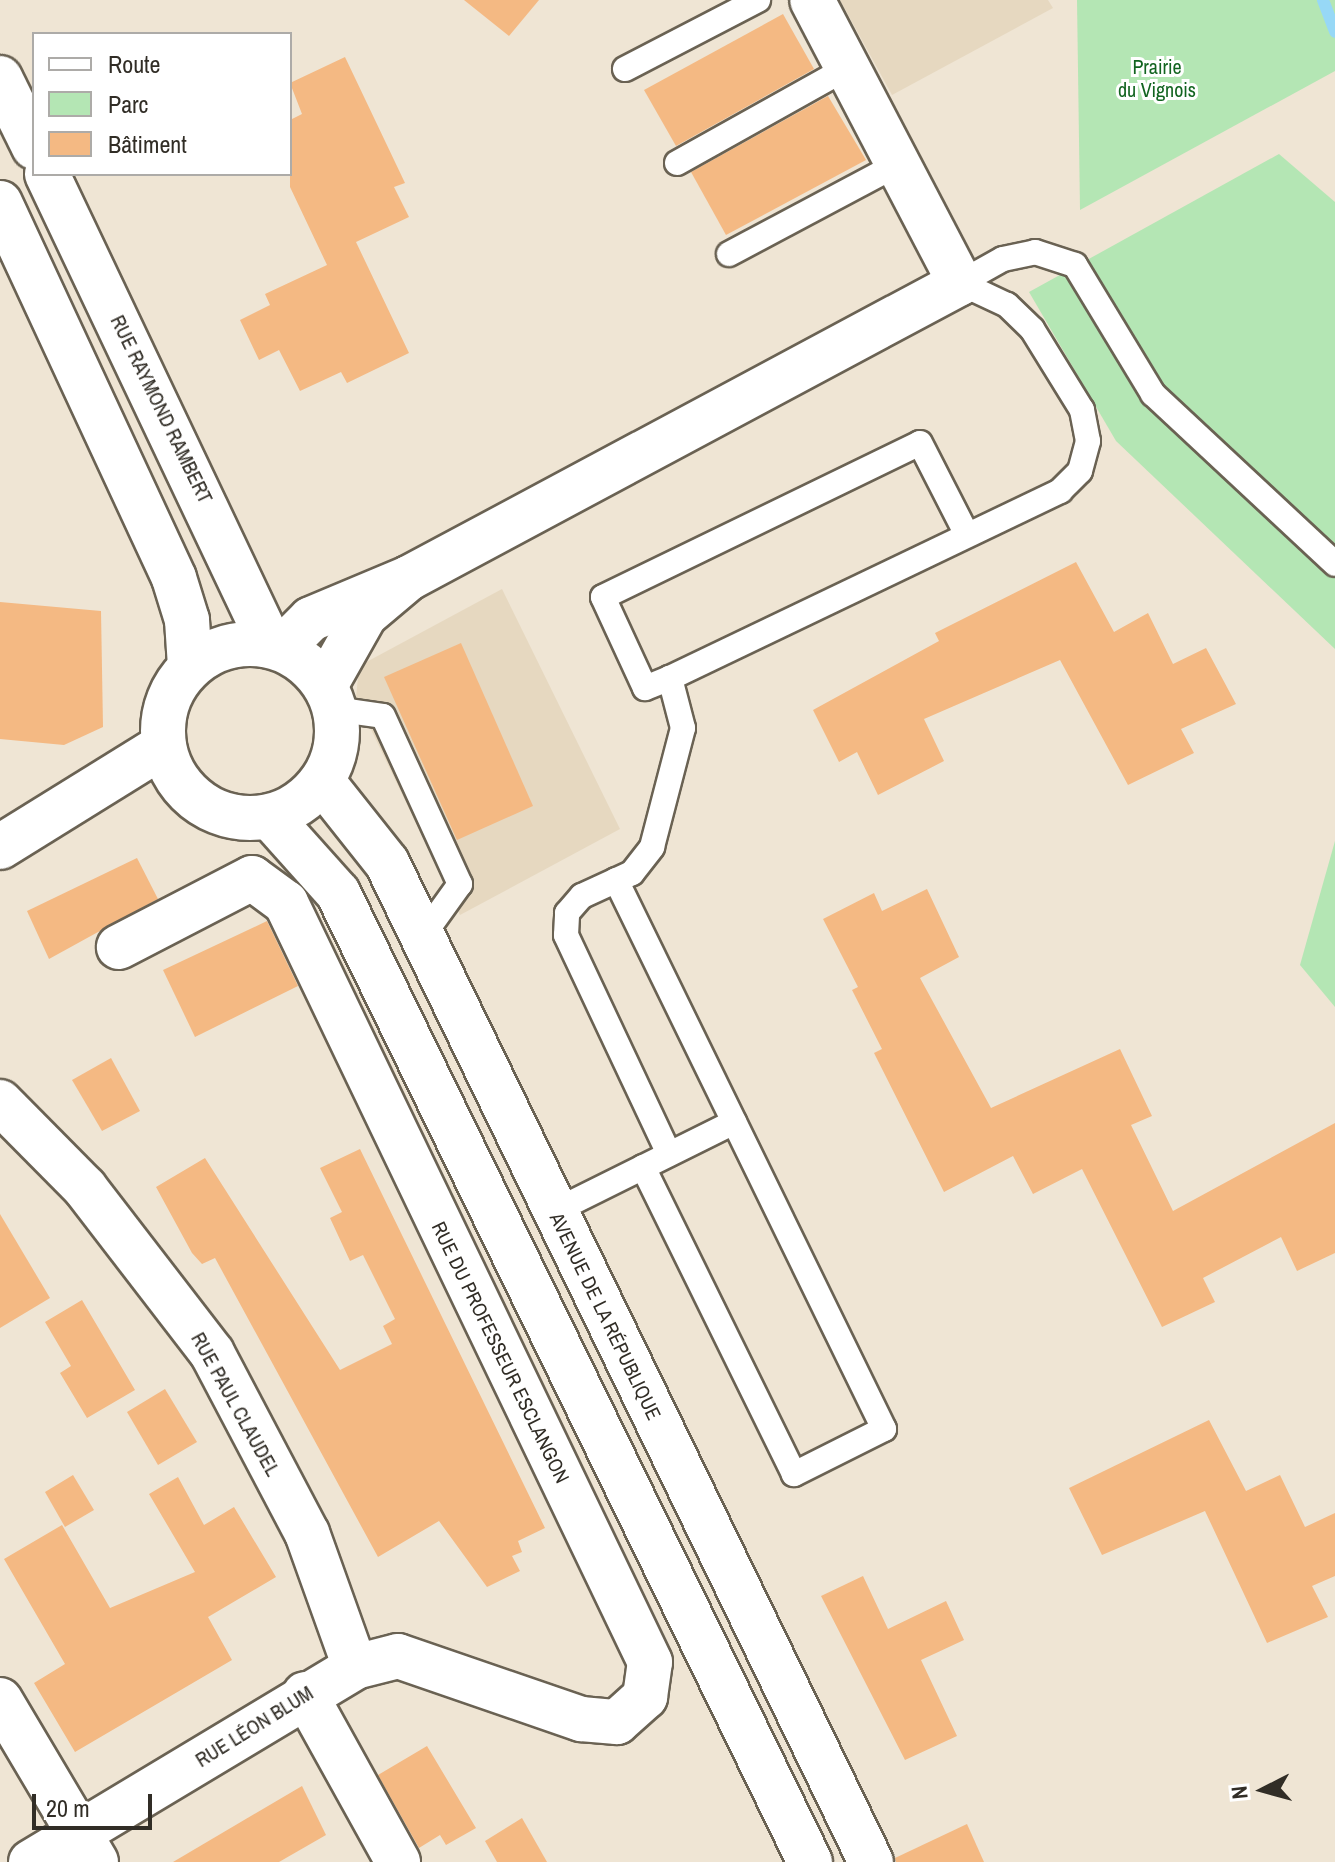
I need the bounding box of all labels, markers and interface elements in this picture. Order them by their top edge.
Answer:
legend [32,32,292,176]
text: Route [108,48,161,80]
park label: Prairie du Vignois [1118,54,1196,101]
text: Parc [108,88,148,120]
text: Bâtiment [108,128,187,160]
street label: RUE RAYMOND RAMBERT [106,311,218,507]
street label: AVENUE DE LA RÉPUBLIQUE [545,1208,667,1424]
street label: RUE DU PROFESSEUR ESCLANGON [427,1217,575,1487]
street label: RUE PAUL CLAUDEL [186,1328,286,1480]
street label: RUE LÉON BLUM [191,1680,317,1772]
north arrow [1223,1750,1303,1830]
scale bar [36,1778,156,1828]
text: N [1224,1784,1255,1801]
text: 20 m [46,1792,90,1824]

